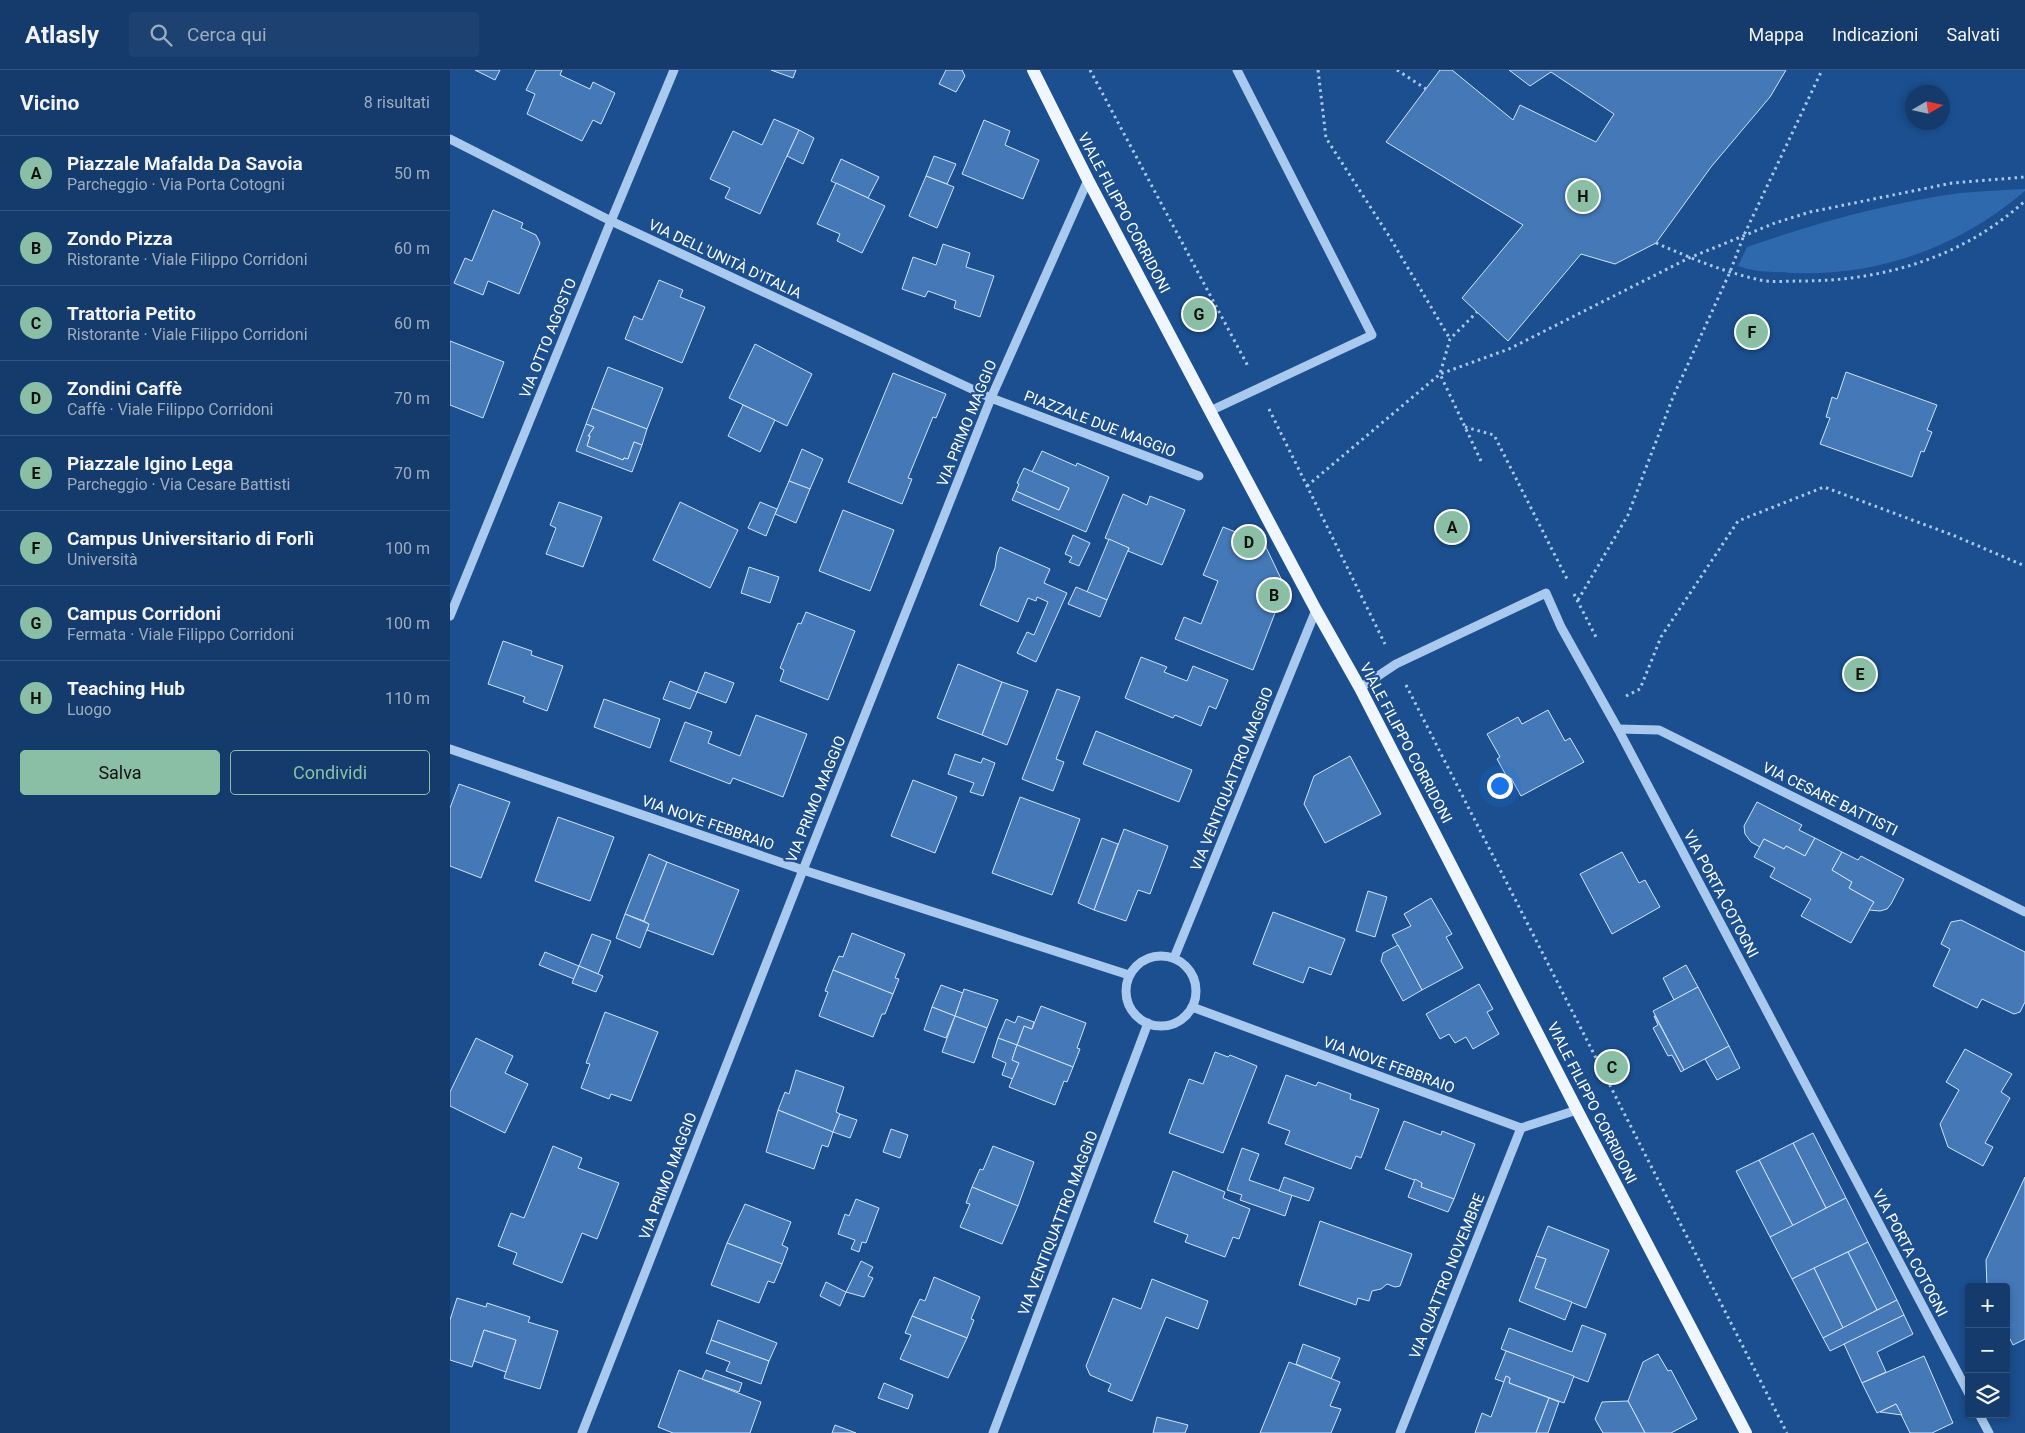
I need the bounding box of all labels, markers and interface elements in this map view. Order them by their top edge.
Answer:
search box [129,12,479,57]
text: Atlasly [25,21,99,49]
icon: search [147,21,175,49]
text: Cerca qui [187,23,267,46]
text: Mappa [1749,24,1804,45]
text: Indicazioni [1832,24,1919,45]
text: Salvati [1947,24,2000,45]
north arrow [1905,85,1950,130]
text: Vicino [20,91,79,115]
text: 8 risultati [364,93,430,112]
street label: VIALE FILIPPO CORRIDONI [1074,130,1174,296]
text: Piazzale Mafalda Da Savoia [67,152,303,175]
text: A [31,164,41,183]
text: 50 m [394,164,430,183]
text: Parcheggio · Via Porta Cotogni [67,175,285,194]
pin: H [1567,177,1599,215]
street label: VIA DELL'UNITÀ D'ITALIA [645,216,805,303]
text: Zondo Pizza [67,227,173,250]
text: B [31,239,41,258]
text: 60 m [394,239,430,258]
text: Ristorante · Viale Filippo Corridoni [67,250,308,269]
street label: VIA OTTO AGOSTO [516,276,580,400]
pin: G [1183,295,1215,333]
text: Trattoria Petito [67,302,196,325]
pin: F [1736,313,1768,351]
text: C [31,314,41,333]
text: 60 m [394,314,430,333]
text: Ristorante · Viale Filippo Corridoni [67,325,308,344]
street label: VIA PRIMO MAGGIO [933,357,1001,489]
text: Zondini Caffè [67,377,182,400]
street label: PIAZZALE DUE MAGGIO [1022,387,1178,461]
text: D [31,389,41,408]
text: 70 m [394,389,430,408]
text: Caffè · Viale Filippo Corridoni [67,400,274,419]
text: Piazzale Igino Lega [67,452,233,475]
text: E [32,464,41,483]
text: 70 m [394,464,430,483]
text: Parcheggio · Via Cesare Battisti [67,475,291,494]
pin: A [1436,508,1468,546]
pin: D [1233,523,1265,561]
text: Campus Universitario di Forlì [67,527,314,550]
text: F [32,539,40,558]
text: 100 m [385,539,430,558]
text: Università [67,550,138,569]
pin: B [1258,576,1290,614]
text: Campus Corridoni [67,602,221,625]
text: G [31,614,41,633]
text: 100 m [385,614,430,633]
text: Fermata · Viale Filippo Corridoni [67,625,294,644]
pin: E [1844,655,1876,693]
street label: VIALE FILIPPO CORRIDONI [1356,660,1456,826]
text: Teaching Hub [67,677,185,700]
street label: VIA VENTIQUATTRO MAGGIO [1187,684,1277,874]
text: H [30,689,42,708]
text: 110 m [385,689,430,708]
text: Luogo [67,700,111,719]
street label: VIA PRIMO MAGGIO [782,733,850,865]
button: Salva [20,750,220,795]
button: Condividi [230,750,430,795]
street label: VIA CESARE BATTISTI [1760,758,1900,840]
your location [1487,773,1513,799]
street label: VIA NOVE FEBBRAIO [639,792,777,854]
street label: VIA PORTA COTOGNI [1680,827,1762,961]
street label: VIALE FILIPPO CORRIDONI [1543,1019,1641,1187]
street label: VIA NOVE FEBBRAIO [1321,1033,1457,1097]
pin: C [1596,1048,1628,1086]
street label: VIA PRIMO MAGGIO [635,1110,701,1242]
street label: VIA VENTIQUATTRO MAGGIO [1014,1128,1102,1318]
street label: VIA PORTA COTOGNI [1869,1186,1951,1320]
street label: VIA QUATTRO NOVEMBRE [1406,1190,1489,1361]
map controls [1965,1283,2010,1418]
button: + [1965,1283,2010,1328]
button: − [1965,1328,2010,1373]
button: layers [1965,1373,2010,1418]

